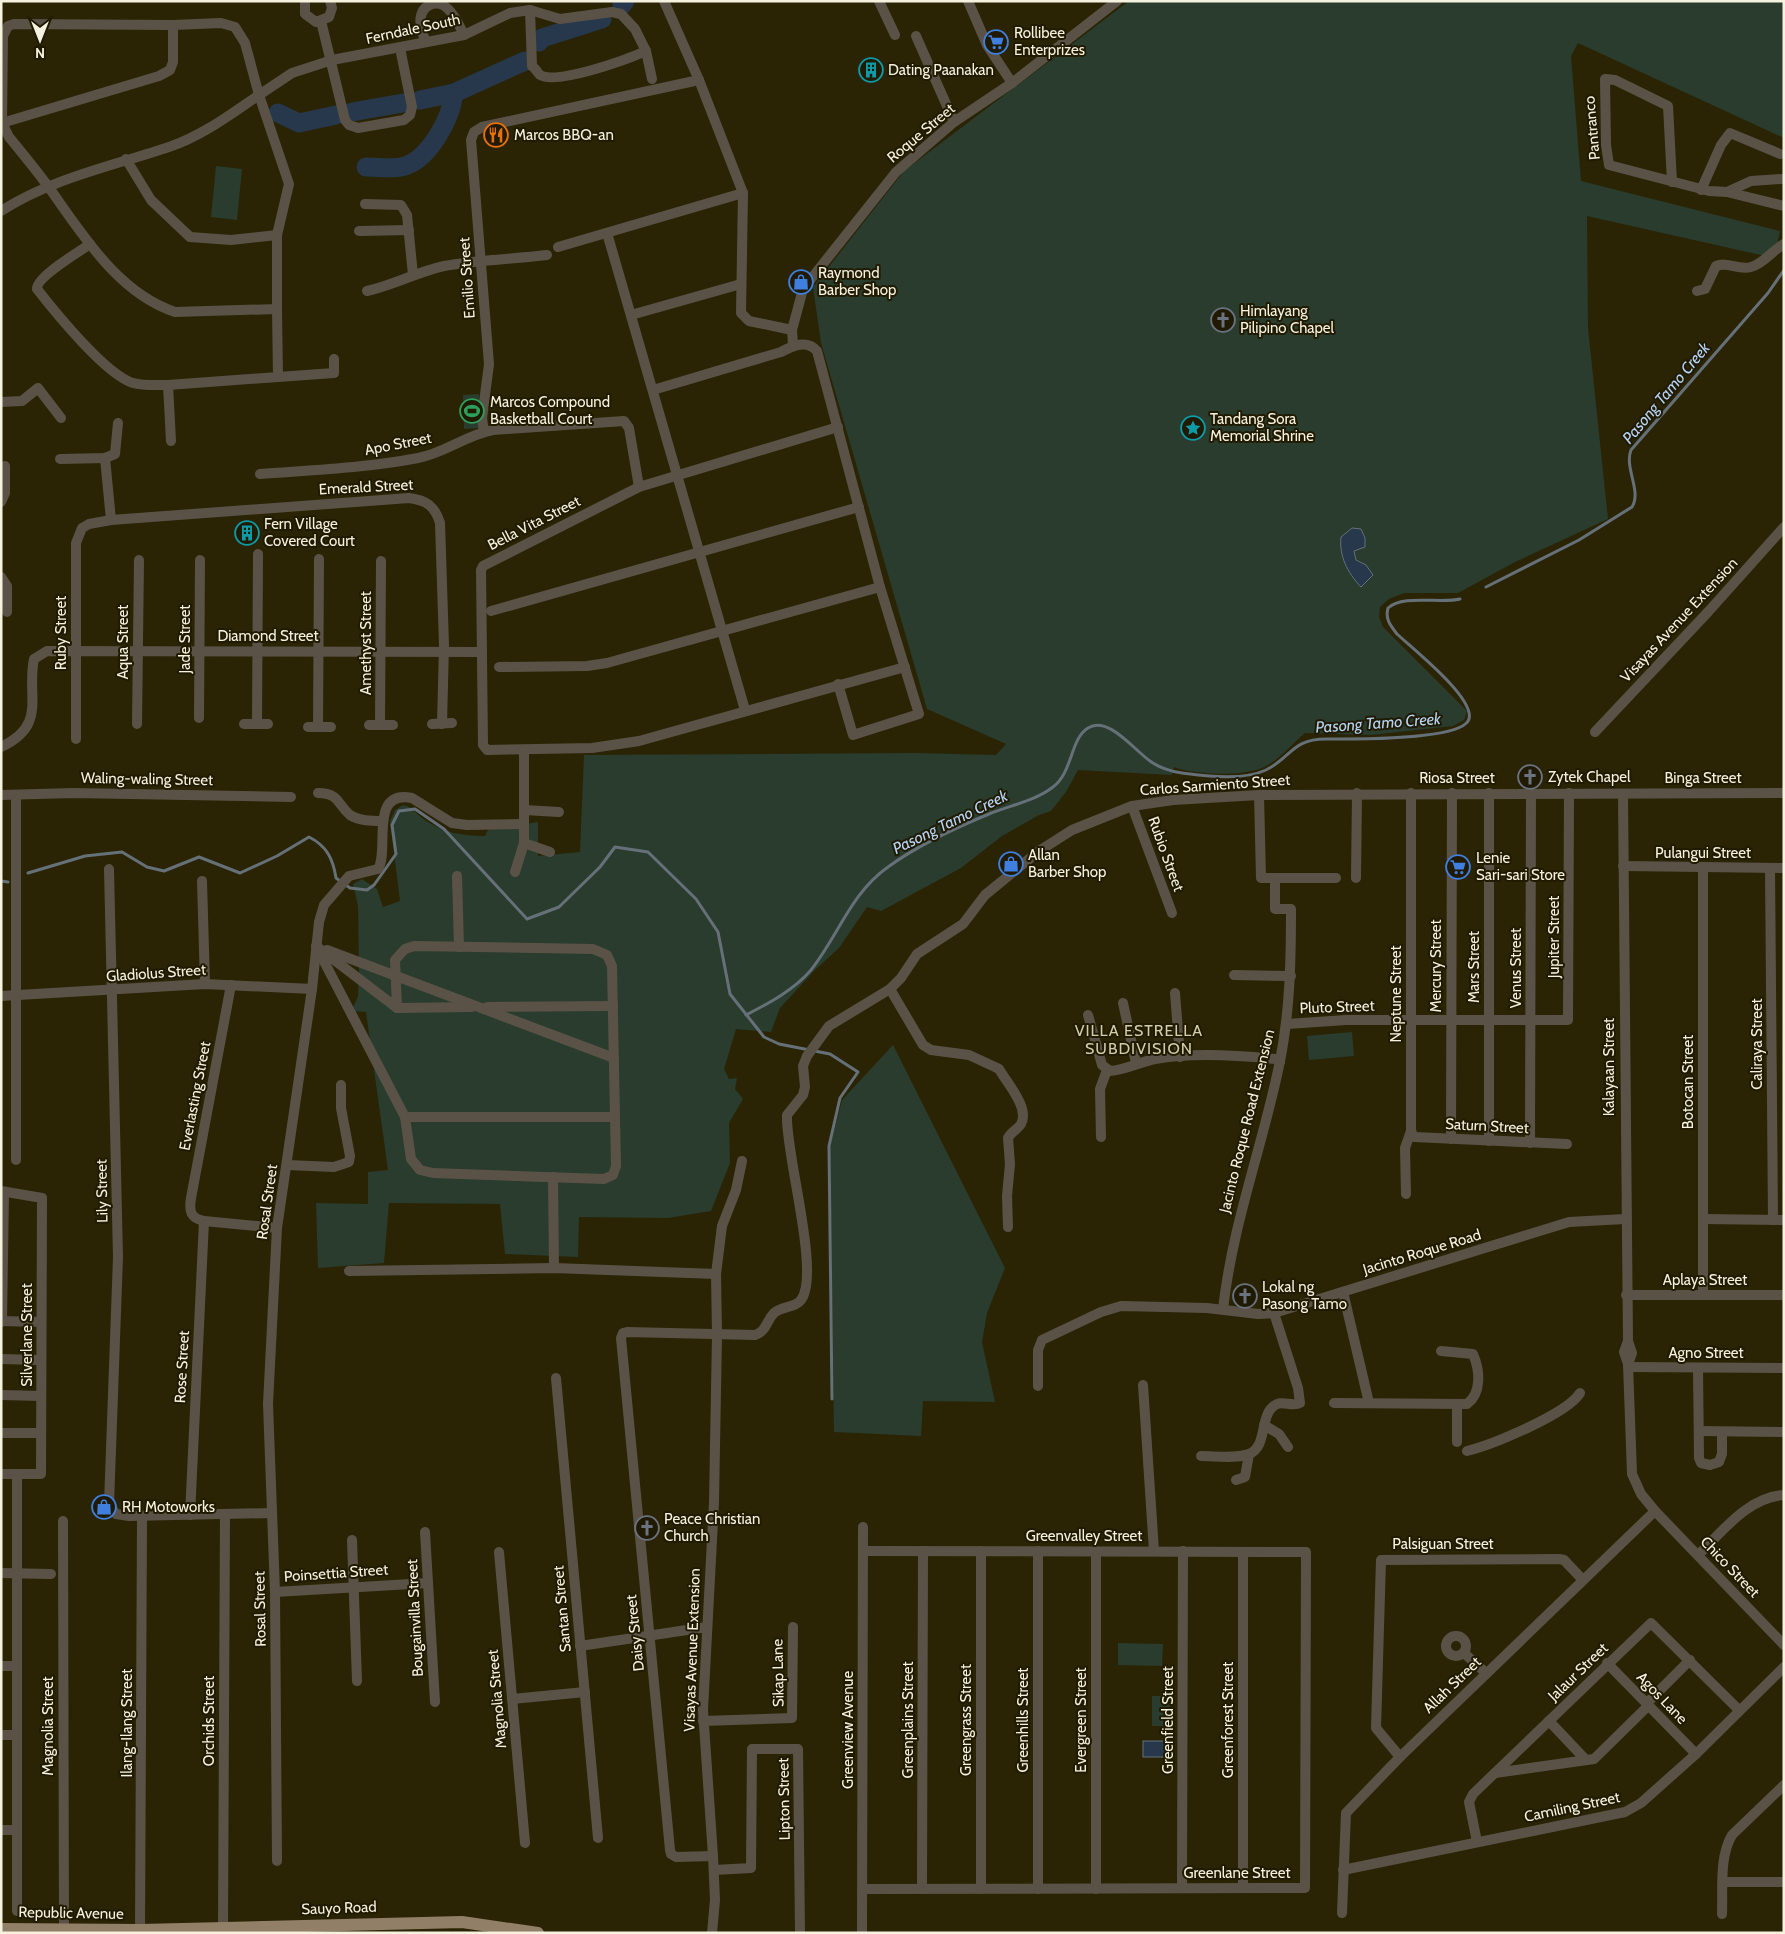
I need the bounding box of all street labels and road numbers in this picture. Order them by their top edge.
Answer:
street label: Ferndale South [364,10,462,48]
street label: Pantranco [1580,95,1604,161]
street label: Roque Street [883,99,959,167]
street label: Emilio Street [455,237,479,319]
street label: Apo Street [363,429,433,459]
street label: Emerald Street [318,476,414,498]
street label: Bella Vita Street [485,492,583,554]
street label: Visayas Avenue Extension [1617,554,1741,686]
street label: Amethyst Street [357,591,375,695]
street label: Ruby Street [52,596,70,670]
street label: Aqua Street [114,605,132,679]
street label: Jade Street [176,605,194,674]
street label: Diamond Street [217,627,319,645]
street label: Waling-waling Street [81,769,213,789]
street label: Riosa Street [1419,769,1495,787]
street label: Binga Street [1664,769,1742,787]
street label: Carlos Sarmiento Street [1139,771,1291,799]
street label: Rubio Street [1144,814,1188,894]
street label: Pulangui Street [1655,844,1751,862]
street label: Jupiter Street [1545,896,1563,979]
street label: Mercury Street [1427,919,1445,1013]
street label: Venus Street [1507,928,1525,1008]
street label: Mars Street [1465,931,1483,1003]
street label: Neptune Street [1387,945,1405,1043]
street label: Gladiolus Street [105,961,207,985]
street label: Pluto Street [1299,997,1375,1017]
street label: Caliraya Street [1748,998,1766,1090]
street label: Kalayaan Street [1600,1018,1618,1116]
street label: Jacinto Roque Road Extension [1215,1027,1279,1216]
street label: Botocan Street [1679,1035,1697,1129]
street label: Everlasting Street [176,1040,214,1152]
street label: Saturn Street [1445,1115,1529,1137]
street label: Lily Street [92,1159,112,1223]
street label: Rosal Street [253,1163,281,1241]
street label: Jacinto Roque Road [1360,1225,1483,1279]
street label: Aplaya Street [1663,1271,1747,1289]
street label: Silverlane Street [18,1283,36,1387]
street label: Rose Street [171,1330,193,1404]
street label: Agno Street [1668,1344,1744,1362]
street label: Greenvalley Street [1026,1527,1142,1545]
street label: Chico Street [1697,1533,1763,1601]
street label: Palsiguan Street [1392,1535,1494,1553]
street label: Bougainvilla Street [403,1559,427,1677]
street label: Poinsettia Street [283,1560,389,1586]
street label: Santan Street [549,1565,575,1653]
street label: Visayas Avenue Extension [680,1568,704,1732]
street label: Rosal Street [250,1571,270,1647]
street label: Daisy Street [622,1594,648,1672]
street label: Sikap Lane [768,1638,788,1707]
street label: Jalaur Street [1544,1639,1612,1706]
street label: Magnolia Street [484,1649,510,1749]
street label: Allah Street [1419,1653,1485,1717]
street label: Greenplains Street [899,1661,917,1779]
street label: Greenforest Street [1219,1662,1237,1778]
street label: Greengrass Street [957,1664,975,1776]
street label: Greenfield Street [1159,1666,1177,1774]
street label: Evergreen Street [1072,1667,1090,1773]
street label: Greenhills Street [1014,1668,1032,1772]
street label: Agos Lane [1633,1668,1691,1728]
street label: Ilang-Ilang Street [118,1669,136,1777]
street label: Greenview Avenue [839,1671,857,1789]
street label: Magnolia Street [39,1676,57,1776]
street label: Orchids Street [200,1676,218,1766]
street label: Lipton Street [774,1758,794,1840]
street label: Camiling Street [1523,1788,1621,1826]
street label: Greenlane Street [1183,1864,1291,1882]
street label: Sauyo Road [301,1898,377,1918]
street label: Republic Avenue [18,1903,124,1923]

